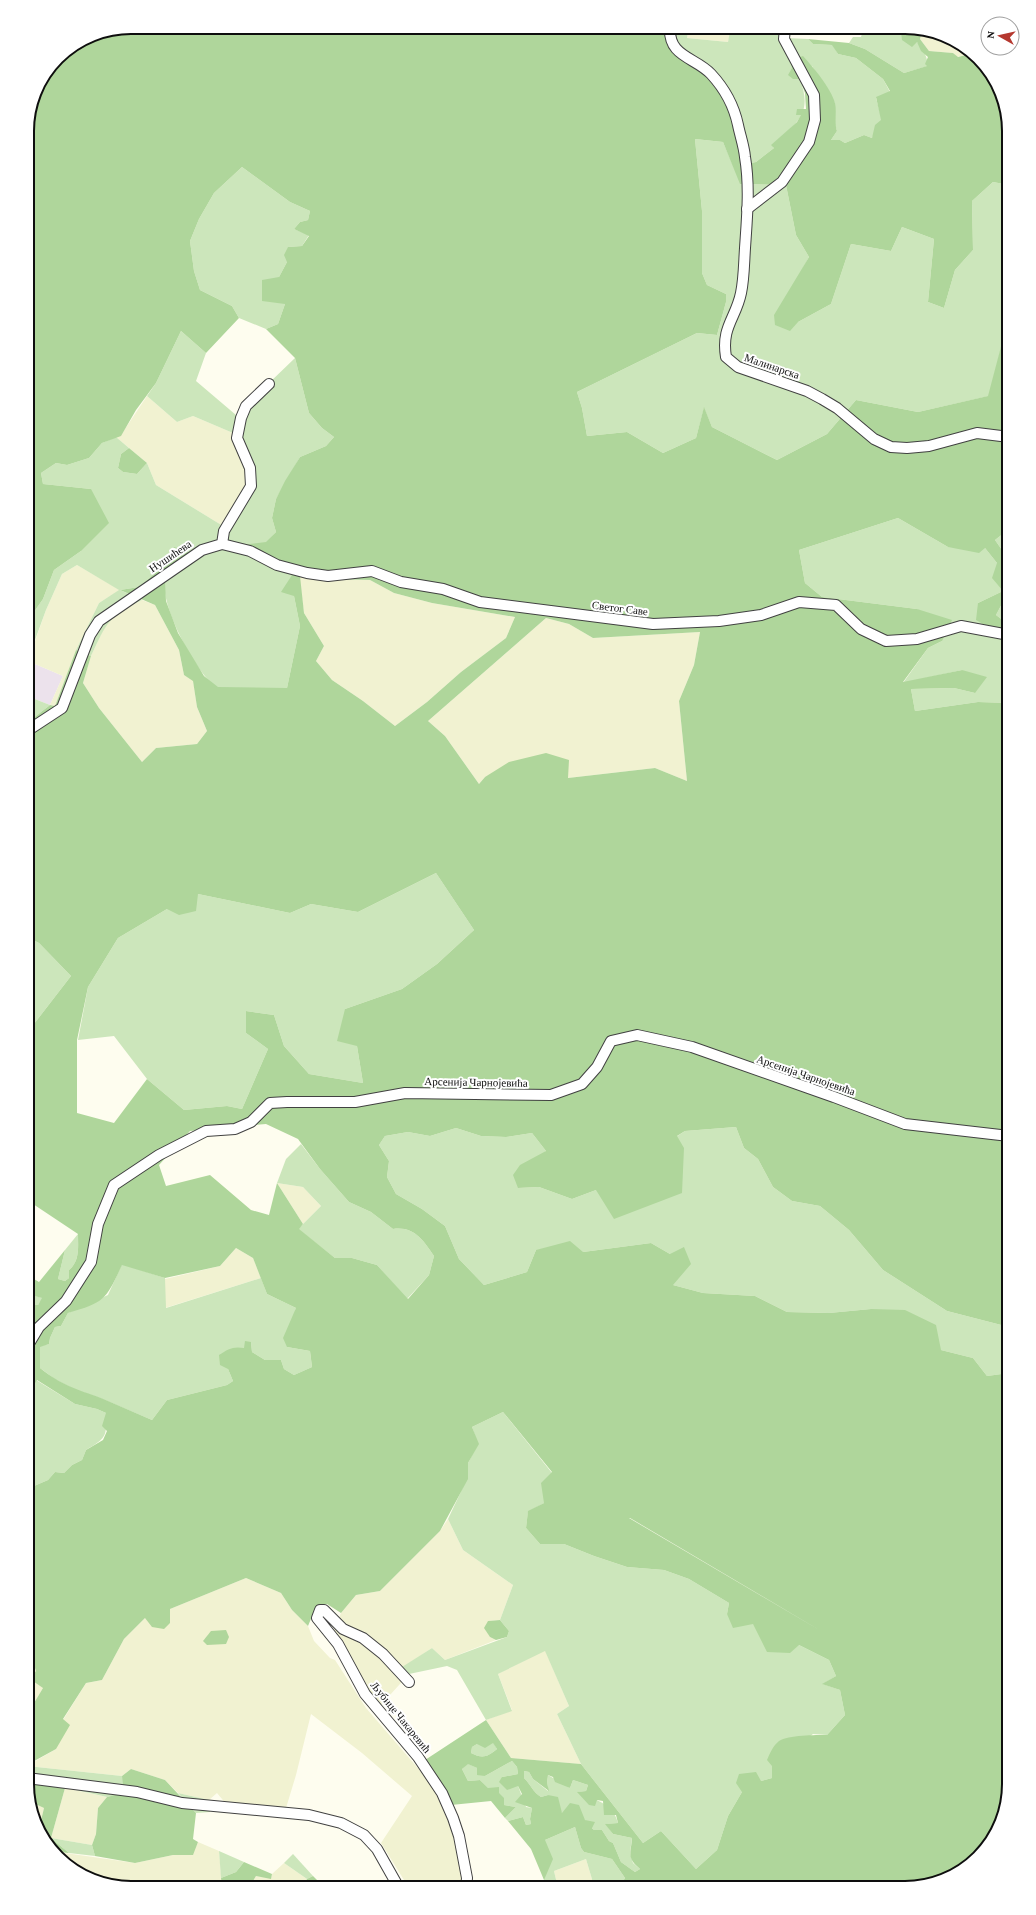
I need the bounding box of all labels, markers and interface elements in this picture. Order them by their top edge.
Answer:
north arrow [980,16,1020,56]
text: N [984,30,997,39]
street label: Малинарска [743,351,801,381]
street label: Нушићева [147,538,193,574]
street label: Светог Саве [591,599,649,617]
street label: Арсенија Чарнојевића [755,1052,857,1098]
street label: Арсенија Чарнојевића [424,1075,528,1089]
street label: Љубице Чакаревић [369,1679,434,1755]

